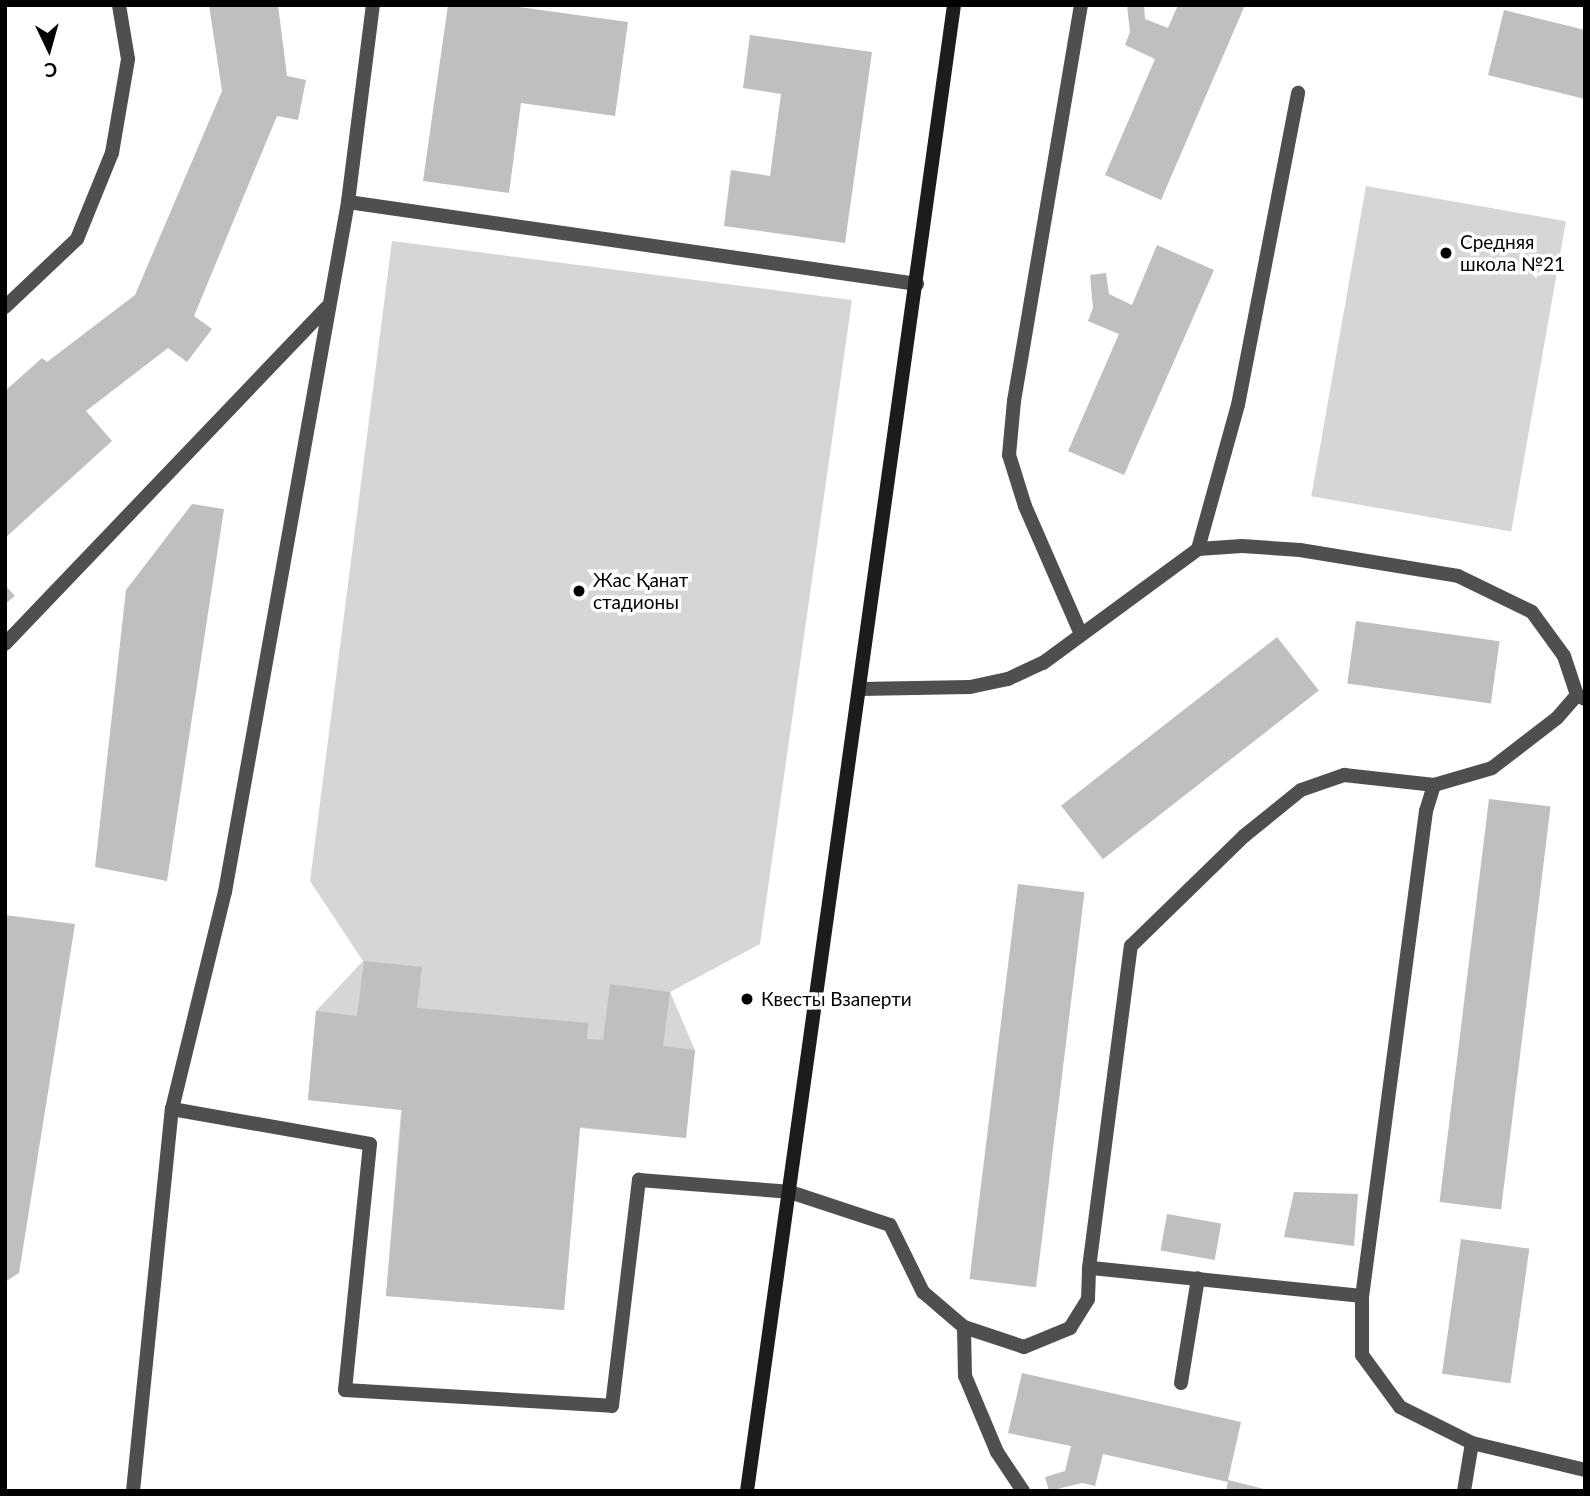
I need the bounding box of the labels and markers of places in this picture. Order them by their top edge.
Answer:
place label: Средняя школа №21 [1460,231,1565,275]
marker: Средняя школа №21 [1438,245,1454,261]
place label: Жас Қанат стадионы [593,569,688,613]
marker: Жас Қанат стадионы [571,583,587,599]
place label: Квесты Взаперти [761,988,912,1010]
marker: Квесты Взаперти [739,991,755,1007]

